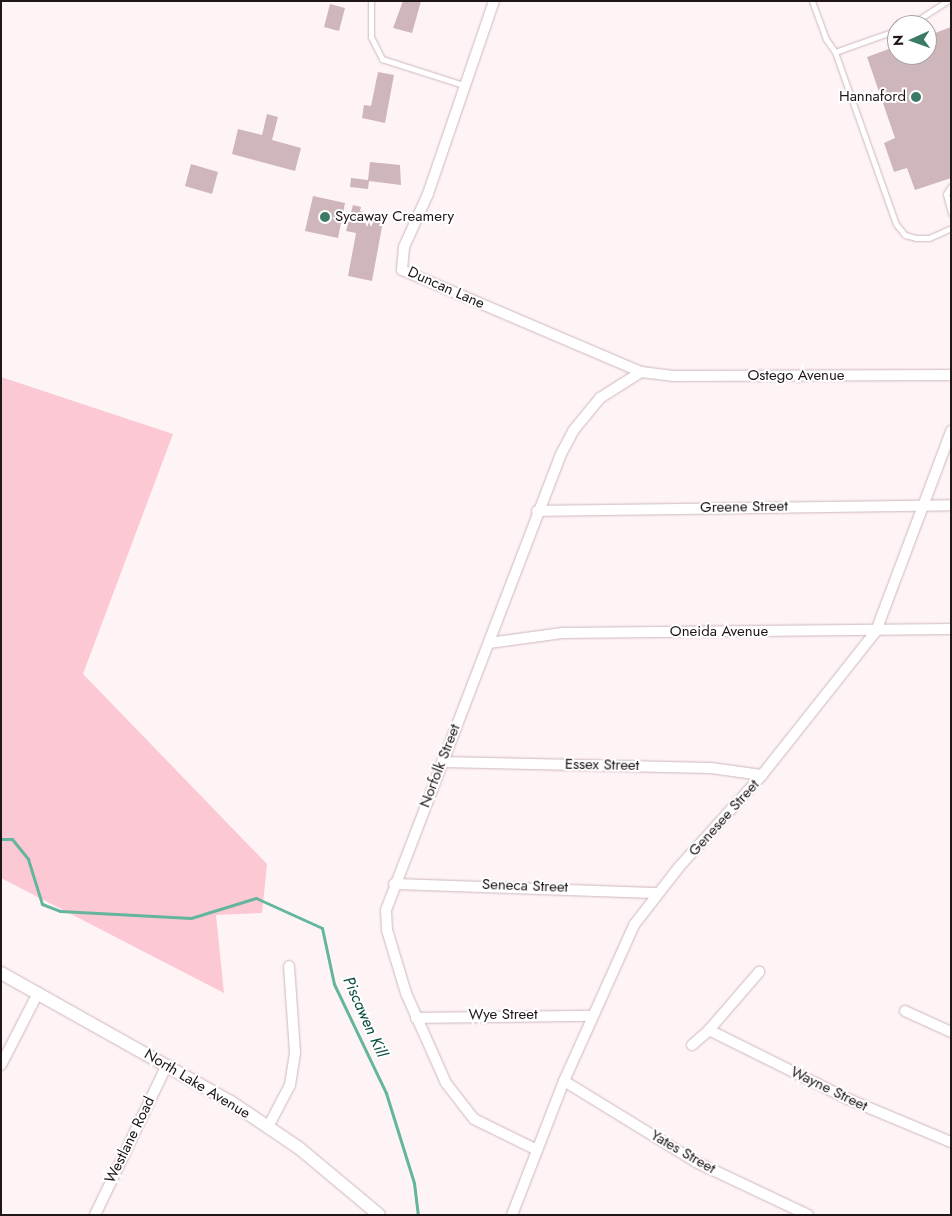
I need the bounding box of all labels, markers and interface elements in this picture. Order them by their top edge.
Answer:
north arrow [887,15,937,65]
text: N [888,35,908,46]
place label: Hannaford [839,88,906,106]
marker: Hannaford [910,91,922,103]
place label: Sycaway Creamery [335,208,454,226]
marker: Sycaway Creamery [319,211,331,223]
street label: Duncan Lane [405,263,487,313]
street label: Ostego Avenue [747,367,845,385]
street label: Greene Street [700,497,788,517]
street label: Oneida Avenue [670,623,768,641]
street label: Norfolk Street [416,722,464,810]
street label: Essex Street [565,755,639,775]
street label: Genesee Street [685,776,763,860]
street label: Seneca Street [482,876,568,896]
water label: Piscawen Kill [339,974,391,1060]
street label: Wye Street [468,1006,538,1024]
street label: North Lake Avenue [141,1045,253,1123]
street label: Wayne Street [788,1063,870,1115]
street label: Westlane Road [101,1094,159,1186]
street label: Yates Street [647,1126,719,1178]

